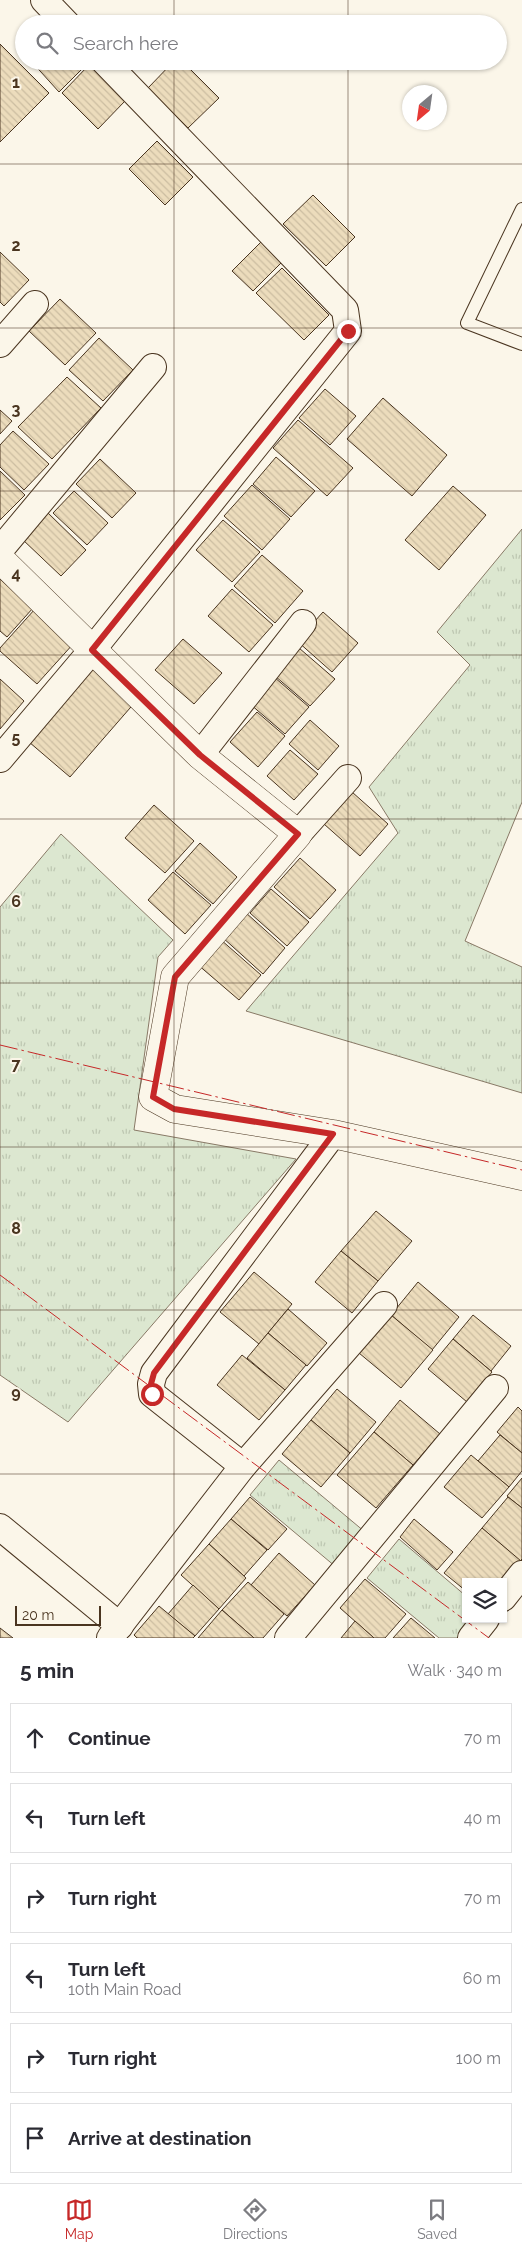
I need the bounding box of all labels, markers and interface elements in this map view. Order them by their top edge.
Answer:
search box [15,15,507,70]
icon: search [33,29,61,57]
text: Search here [73,32,179,54]
text: 1 [12,73,20,92]
north arrow [402,85,447,130]
text: 2 [11,236,21,255]
route end [337,320,360,343]
text: 3 [12,400,21,419]
text: 4 [11,564,21,583]
text: 5 [12,728,21,747]
text: 6 [11,892,21,911]
text: 7 [12,1055,21,1074]
text: 8 [11,1219,21,1238]
text: 9 [11,1383,21,1402]
route start [141,1383,164,1406]
map controls [462,1578,507,1623]
button: layers [462,1578,507,1623]
scale bar [15,1603,101,1626]
text: 20 m [22,1607,54,1623]
text: 5 min [20,1658,74,1683]
text: Walk · 340 m [408,1661,502,1680]
icon: ahead [21,1724,49,1752]
text: Continue [68,1727,151,1749]
text: 70 m [464,1729,501,1748]
icon: left [21,1804,49,1832]
text: Turn left [68,1807,145,1829]
text: 40 m [464,1809,501,1828]
icon: right [21,1884,49,1912]
text: Turn right [68,1887,157,1909]
text: 70 m [464,1889,501,1908]
text: Turn left [68,1958,145,1980]
icon: left [21,1964,49,1992]
text: 60 m [463,1969,501,1988]
text: 10th Main Road [68,1980,181,1999]
icon: right [21,2044,49,2072]
text: Turn right [68,2047,157,2069]
text: 100 m [456,2049,501,2068]
icon: arrive [21,2124,49,2152]
text: Arrive at destination [68,2127,252,2149]
tab: Map [65,2196,93,2242]
tab: Directions [223,2196,288,2242]
tab: Saved [417,2196,457,2242]

